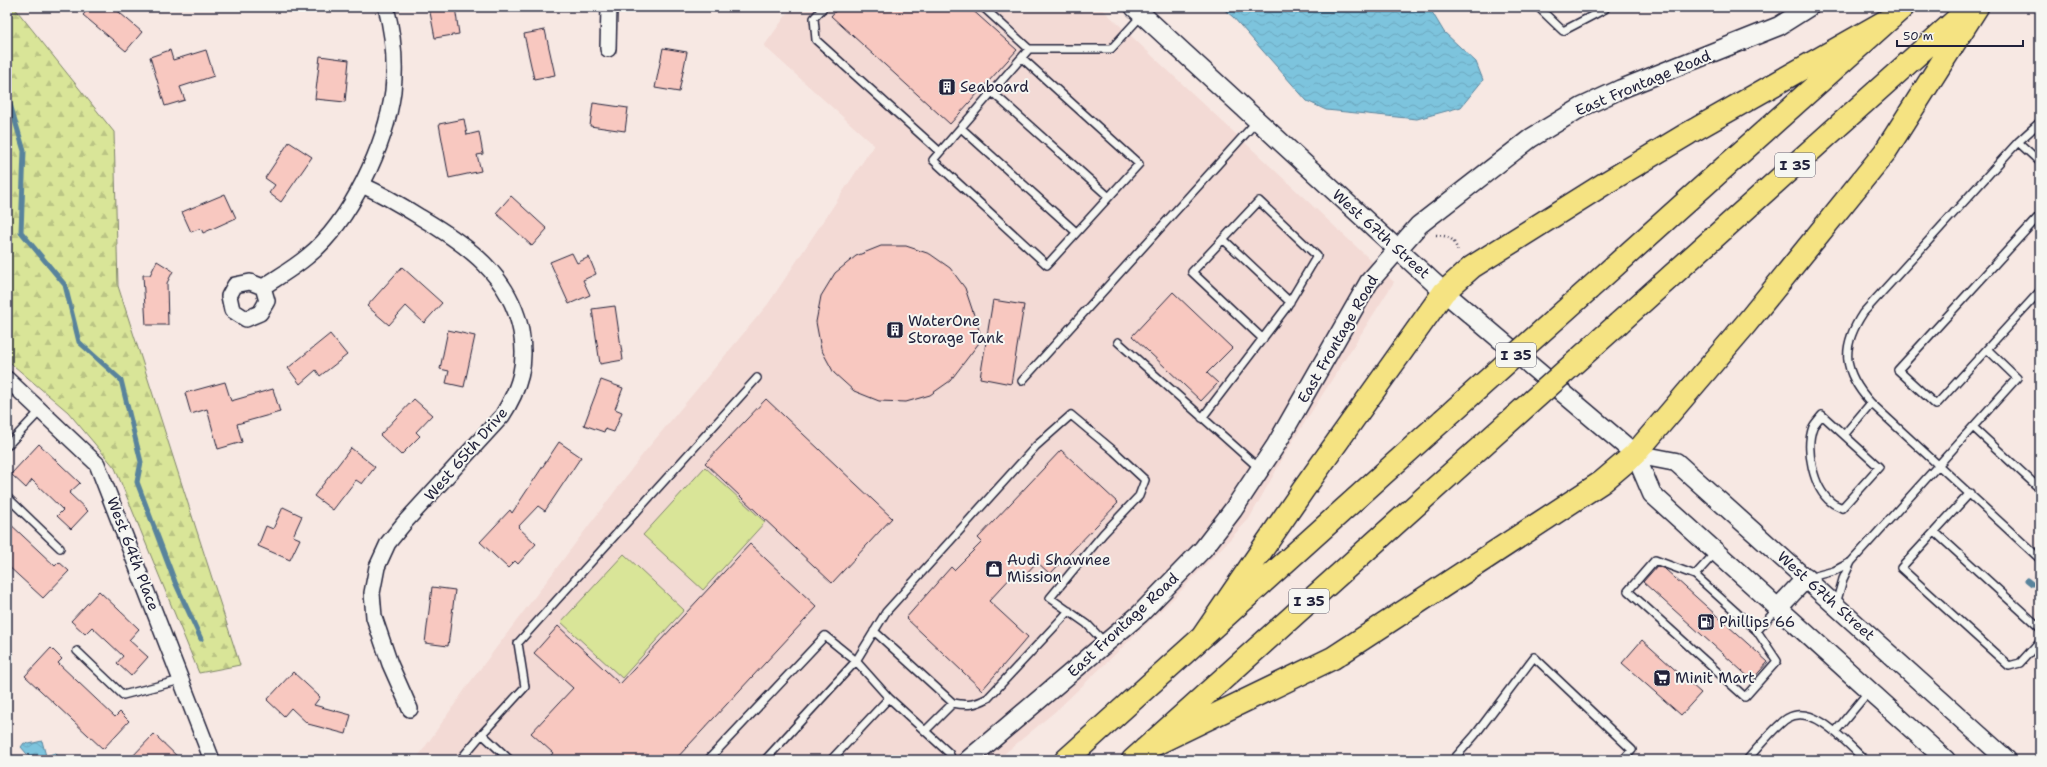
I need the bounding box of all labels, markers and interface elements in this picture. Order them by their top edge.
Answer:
scale bar [1897,22,2023,48]
text: 50 m [1903,28,1933,44]
street label: East Frontage Road [1572,45,1714,121]
building icon: Seaboard [937,77,957,97]
place label: Seaboard [960,77,1029,97]
road number: I 35 [1775,153,1815,177]
street label: West 67th Street [1328,185,1434,283]
street label: East Frontage Road [1293,271,1383,407]
place label: WaterOne Storage Tank [908,311,1004,348]
building icon: WaterOne Storage Tank [885,320,905,340]
road number: I 35 [1496,343,1536,367]
street label: West 65th Drive [420,403,512,505]
street label: West 64th Place [102,494,164,614]
street label: West 67th Street [1773,547,1879,645]
place label: Audi Shawnee Mission [1007,550,1111,587]
shop icon: Audi Shawnee Mission [984,559,1004,579]
street label: East Frontage Road [1063,568,1183,682]
road number: I 35 [1289,589,1329,613]
fuel station icon: Phillips 66 [1696,612,1716,632]
place label: Phillips 66 [1719,612,1795,632]
supermarket icon: Minit Mart [1652,668,1672,688]
place label: Minit Mart [1675,668,1755,688]

